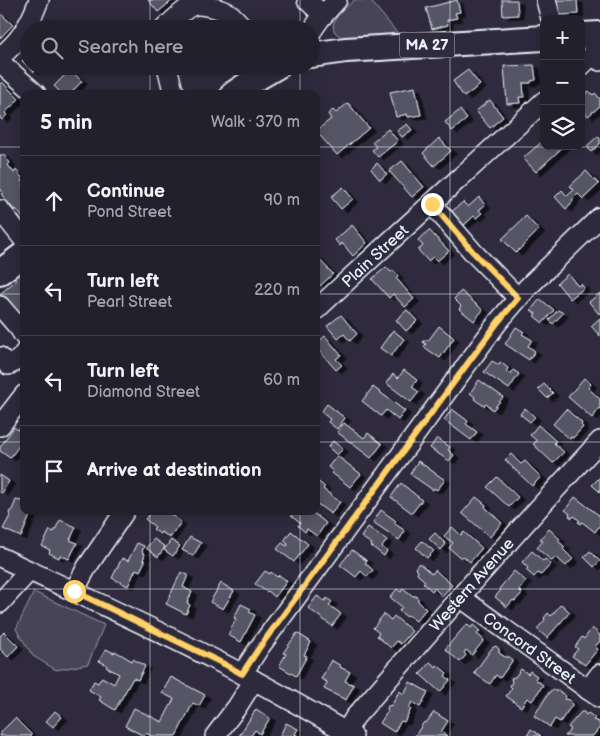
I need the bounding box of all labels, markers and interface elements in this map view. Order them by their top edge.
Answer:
map controls [540,15,585,150]
button: + [540,15,585,60]
search box [20,20,320,75]
road number: MA 27 [400,32,454,58]
icon: search [38,34,66,62]
text: Search here [78,36,183,59]
button: − [540,60,585,105]
button: layers [540,105,585,150]
text: 5 min [40,110,93,135]
text: Walk · 370 m [211,113,300,132]
text: Continue [87,180,165,203]
icon: ahead [40,187,68,215]
text: 90 m [264,191,300,210]
route end [421,193,444,216]
text: Pond Street [87,203,172,222]
street label: Plain Street [338,221,413,292]
text: Turn left [87,270,159,293]
icon: left [40,277,68,305]
text: 220 m [254,281,300,300]
text: Pearl Street [87,293,172,312]
text: Turn left [87,360,159,383]
icon: left [40,367,68,395]
text: 60 m [263,371,300,390]
text: Diamond Street [87,383,200,402]
icon: arrive [40,457,68,485]
text: Arrive at destination [87,459,262,482]
street label: Western Avenue [426,534,519,636]
route start [63,580,86,603]
street label: Concord Street [479,609,579,688]

